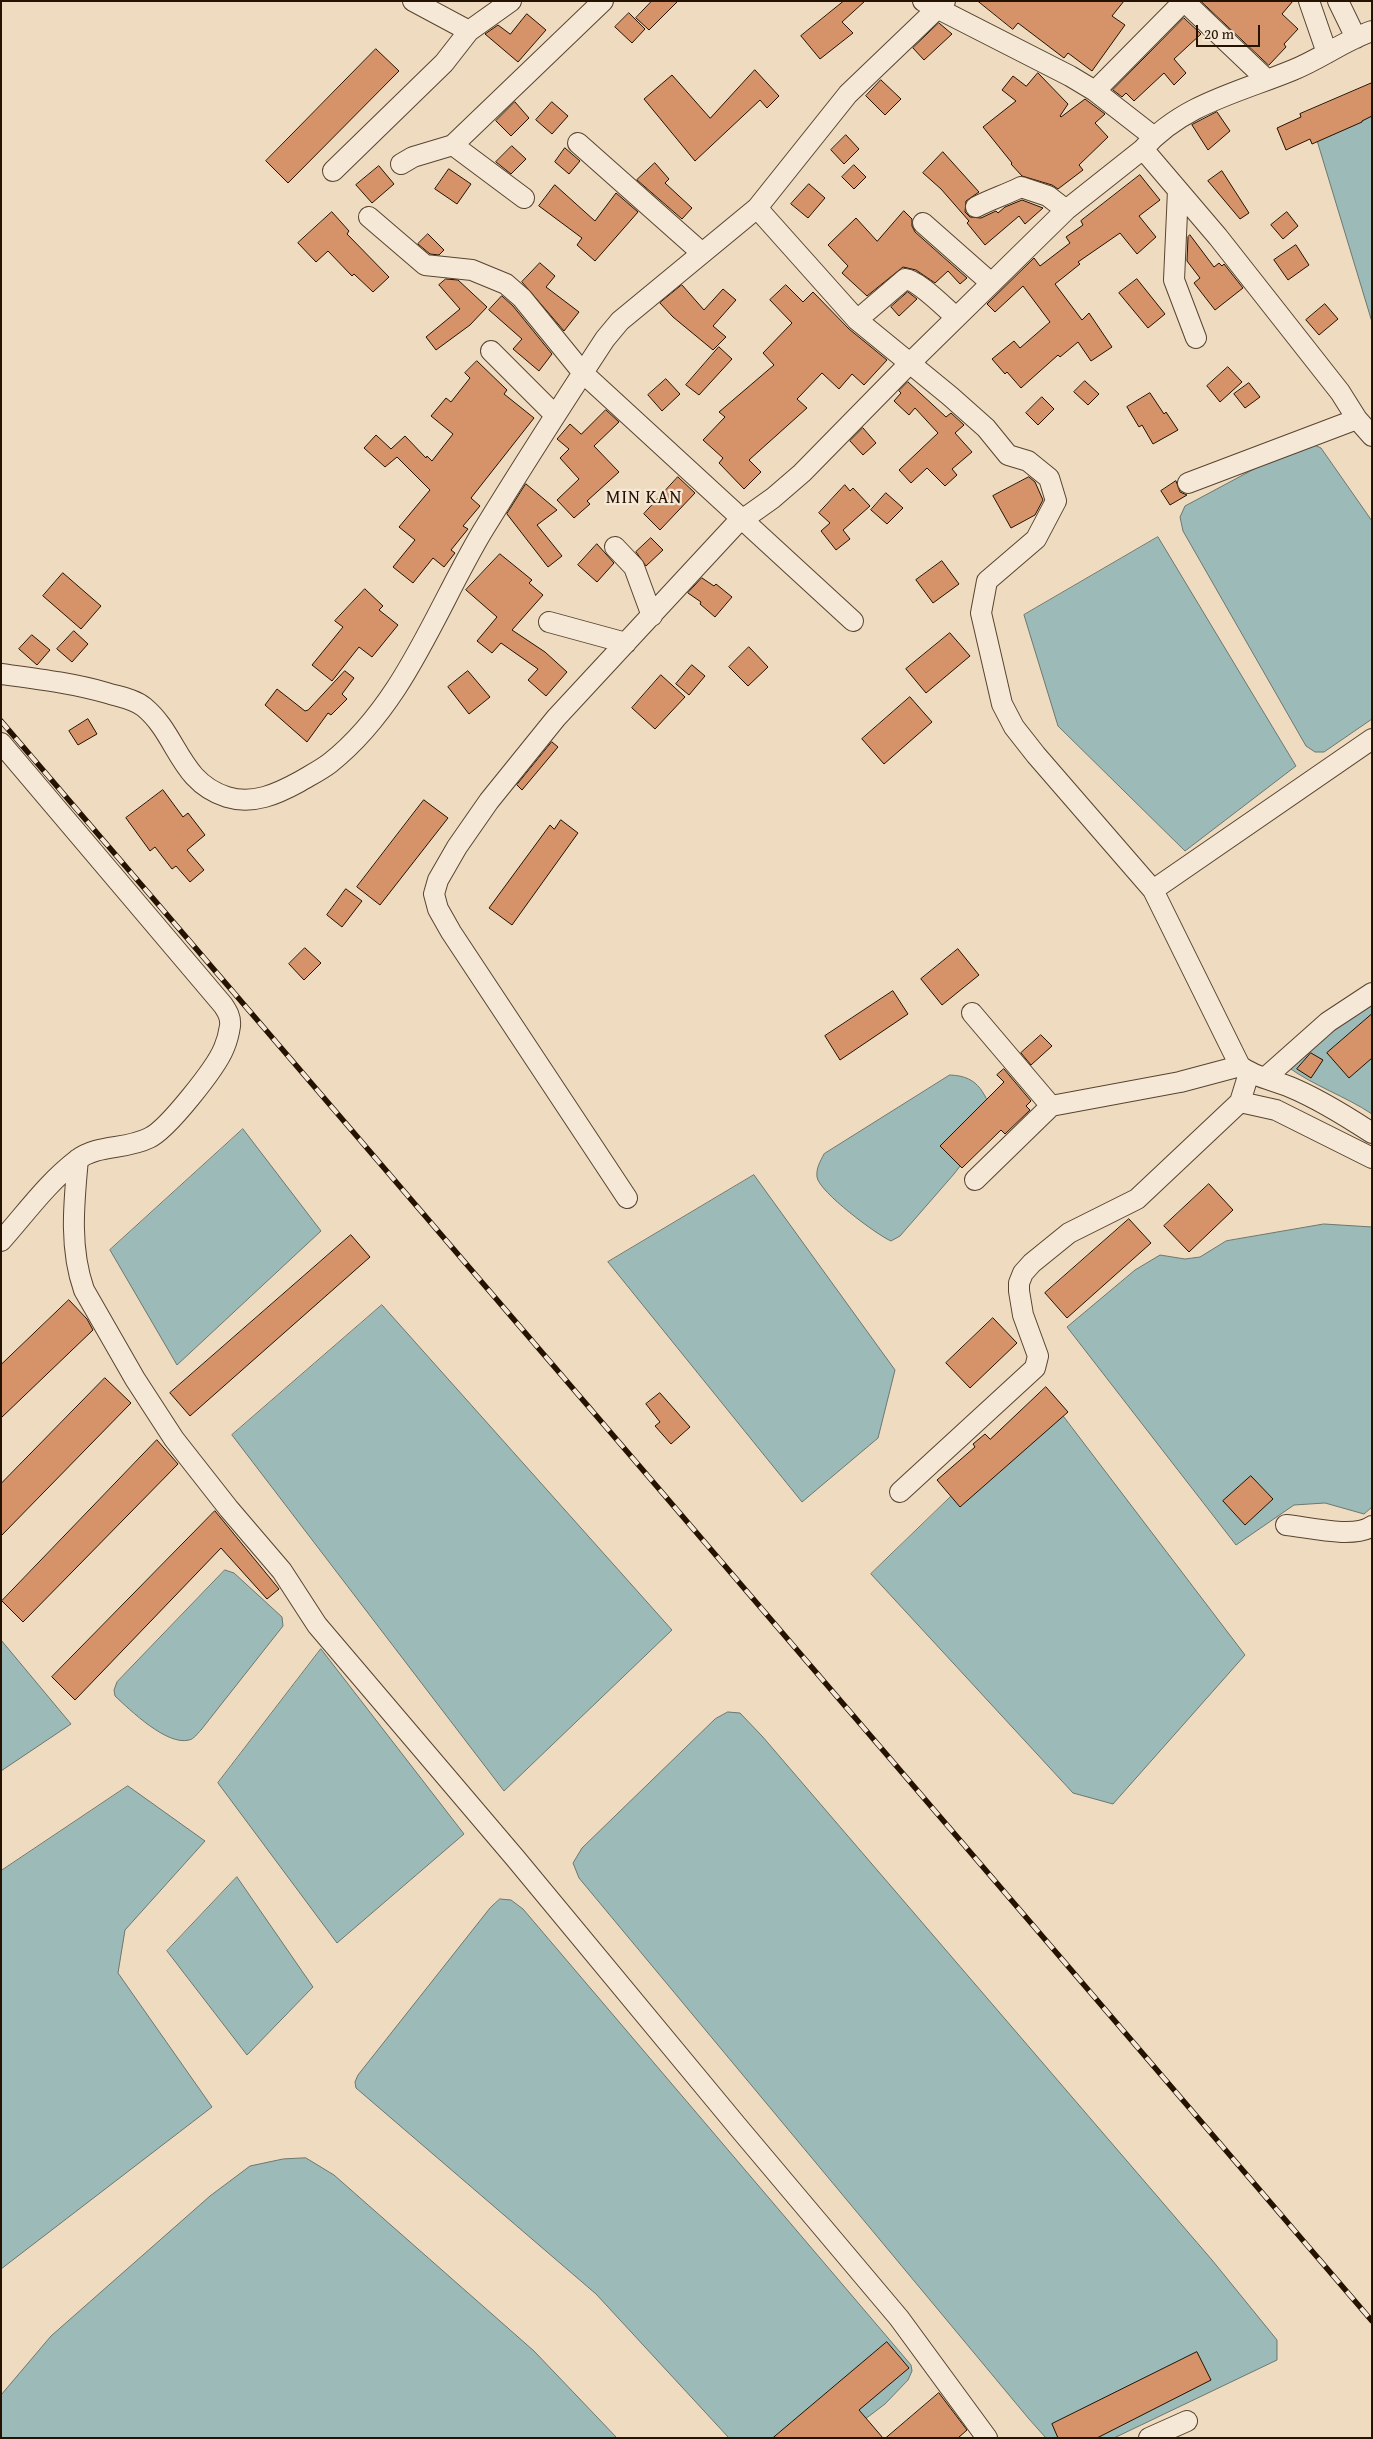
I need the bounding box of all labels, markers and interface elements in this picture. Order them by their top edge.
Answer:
scale bar [1198,15,1262,47]
text: 20 m [1204,23,1234,44]
district label: MIN KAN [605,487,683,509]

